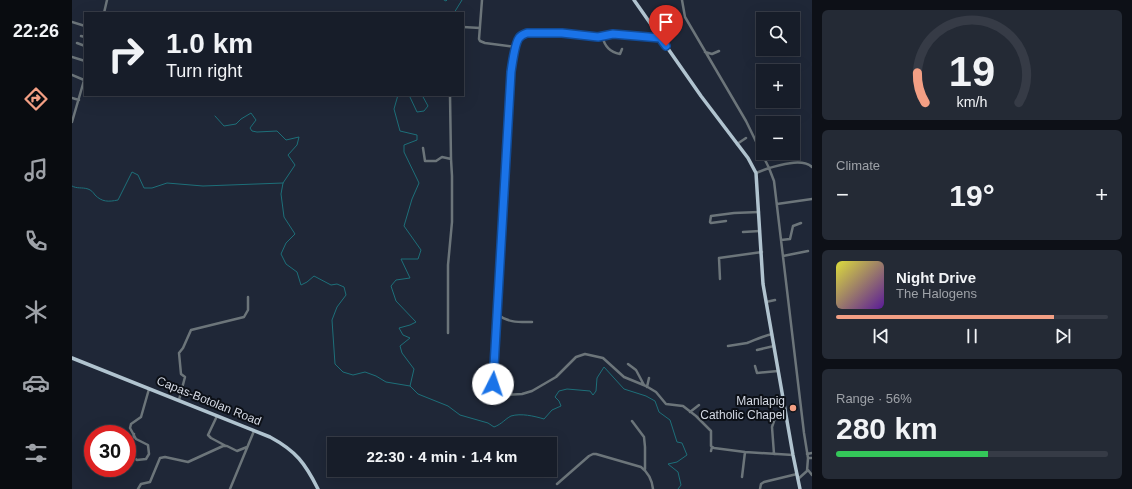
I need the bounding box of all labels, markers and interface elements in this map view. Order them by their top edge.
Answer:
pin [649,5,683,46]
icon: arrive [655,11,677,33]
map controls [756,12,800,160]
button: search [756,12,800,56]
text: 22:26 [13,21,59,41]
icon: right [100,28,152,80]
text: 1.0 km [166,28,253,59]
text: 19 [949,48,995,95]
text: Turn right [166,61,242,81]
button: + [756,64,800,108]
icon: directions [22,85,50,113]
text: km/h [957,93,988,109]
button: − [756,116,800,160]
icon: music [22,156,50,184]
text: Climate [836,158,880,173]
text: 19° [949,179,995,212]
text: − [836,182,849,207]
text: + [1095,182,1108,207]
icon: phone [22,227,50,255]
text: Night Drive [896,269,976,286]
text: The Halogens [896,286,977,301]
icon: climate [22,298,50,326]
icon: previous [870,325,892,347]
icon: pause [961,325,983,347]
icon: next [1052,325,1074,347]
position arrow [472,363,514,405]
icon: car [22,369,50,397]
street label: Capas-Botolan Road [155,374,263,428]
text: Range · 56% [836,391,912,406]
place label: Manlapig Catholic Chapel [700,394,785,422]
marker: Manlapig Catholic Chapel [788,403,798,413]
text: 280 km [836,412,938,445]
speed limit sign: 30 [84,425,136,477]
icon: filters [22,439,50,467]
text: 22:30 · 4 min · 1.4 km [367,448,517,465]

